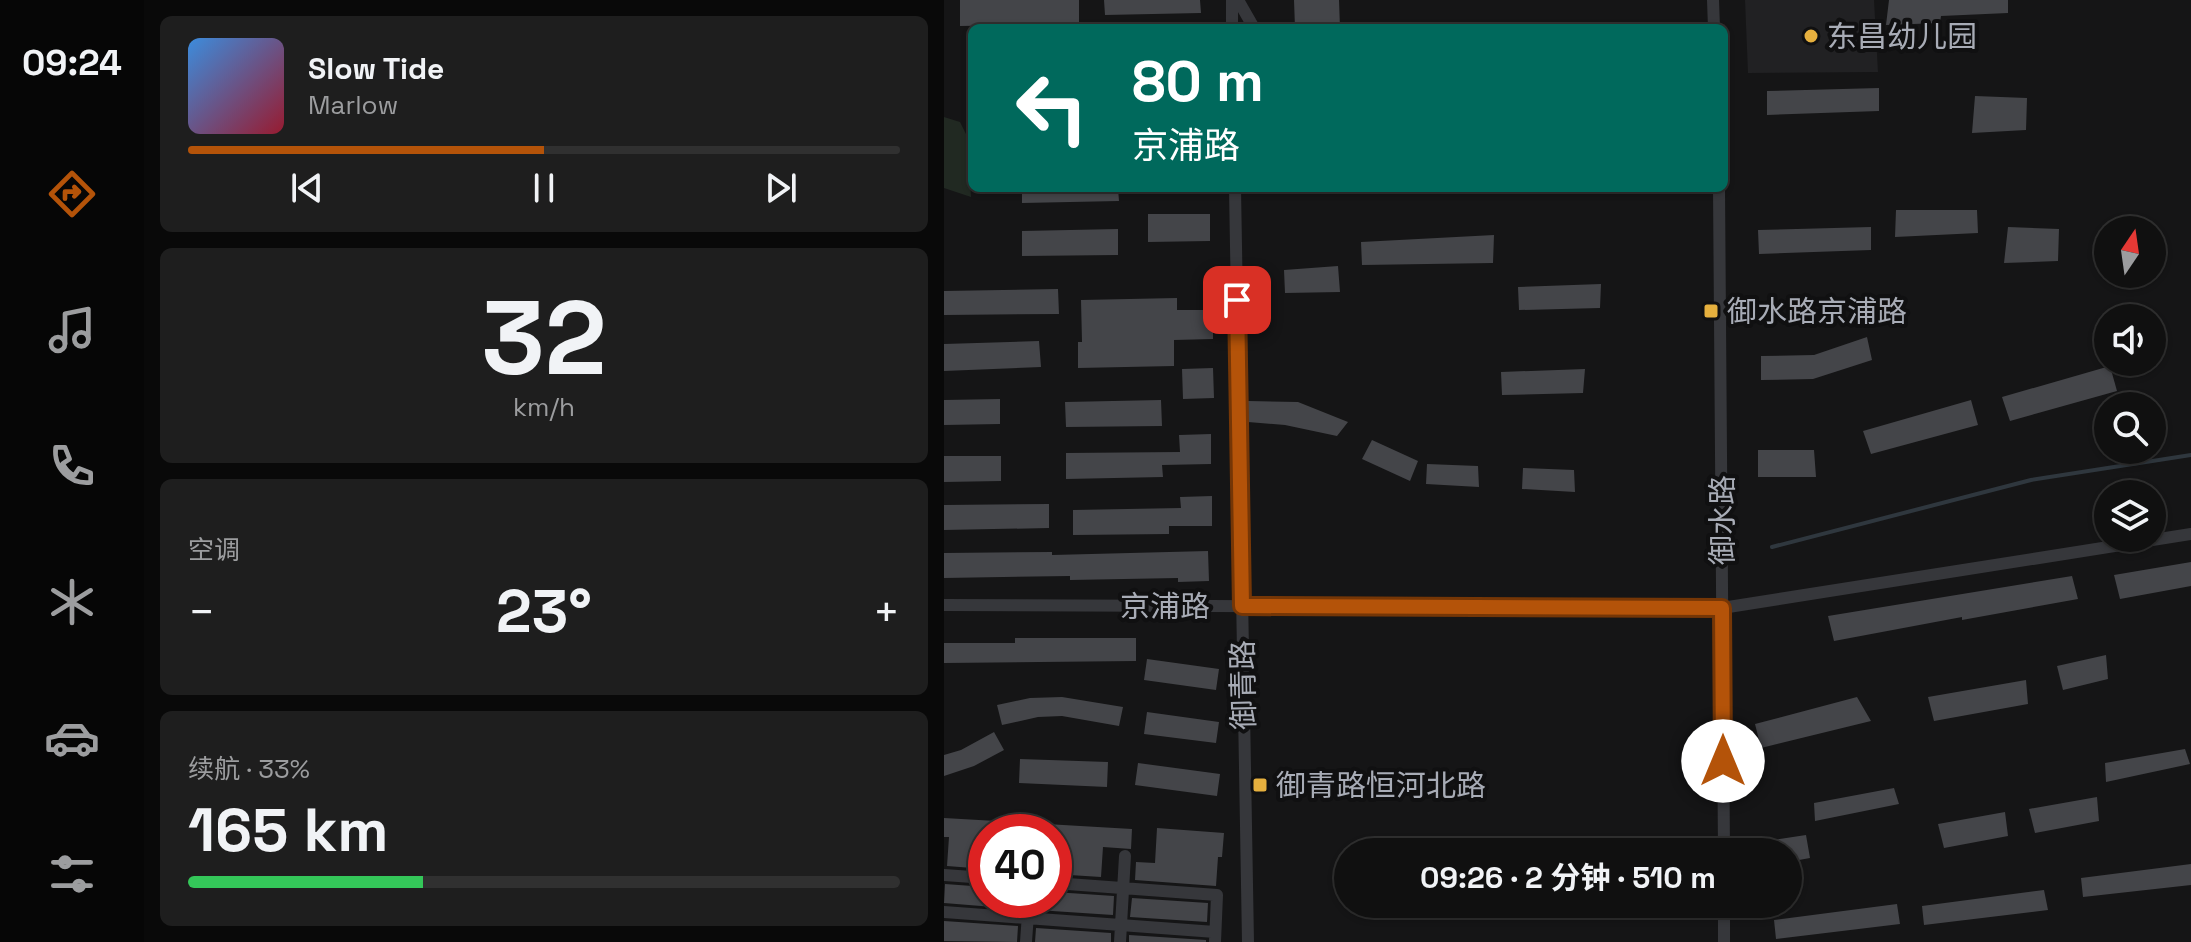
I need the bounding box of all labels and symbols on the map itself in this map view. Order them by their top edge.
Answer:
place label: 东昌幼儿园 [1827,17,1977,56]
marker: 东昌幼儿园 [1802,27,1820,45]
north arrow [2094,216,2166,288]
pin [1203,266,1271,334]
place label: 御水路京浦路 [1727,292,1907,331]
marker: 御水路京浦路 [1702,302,1720,320]
street label: 御水路 [1703,475,1742,565]
street label: 京浦路 [1120,587,1210,626]
street label: 御青路 [1223,640,1263,730]
position arrow [1681,719,1765,803]
place label: 御青路恒河北路 [1276,766,1486,805]
marker: 御青路恒河北路 [1251,776,1269,794]
speed limit sign: 40 [968,814,1072,918]

